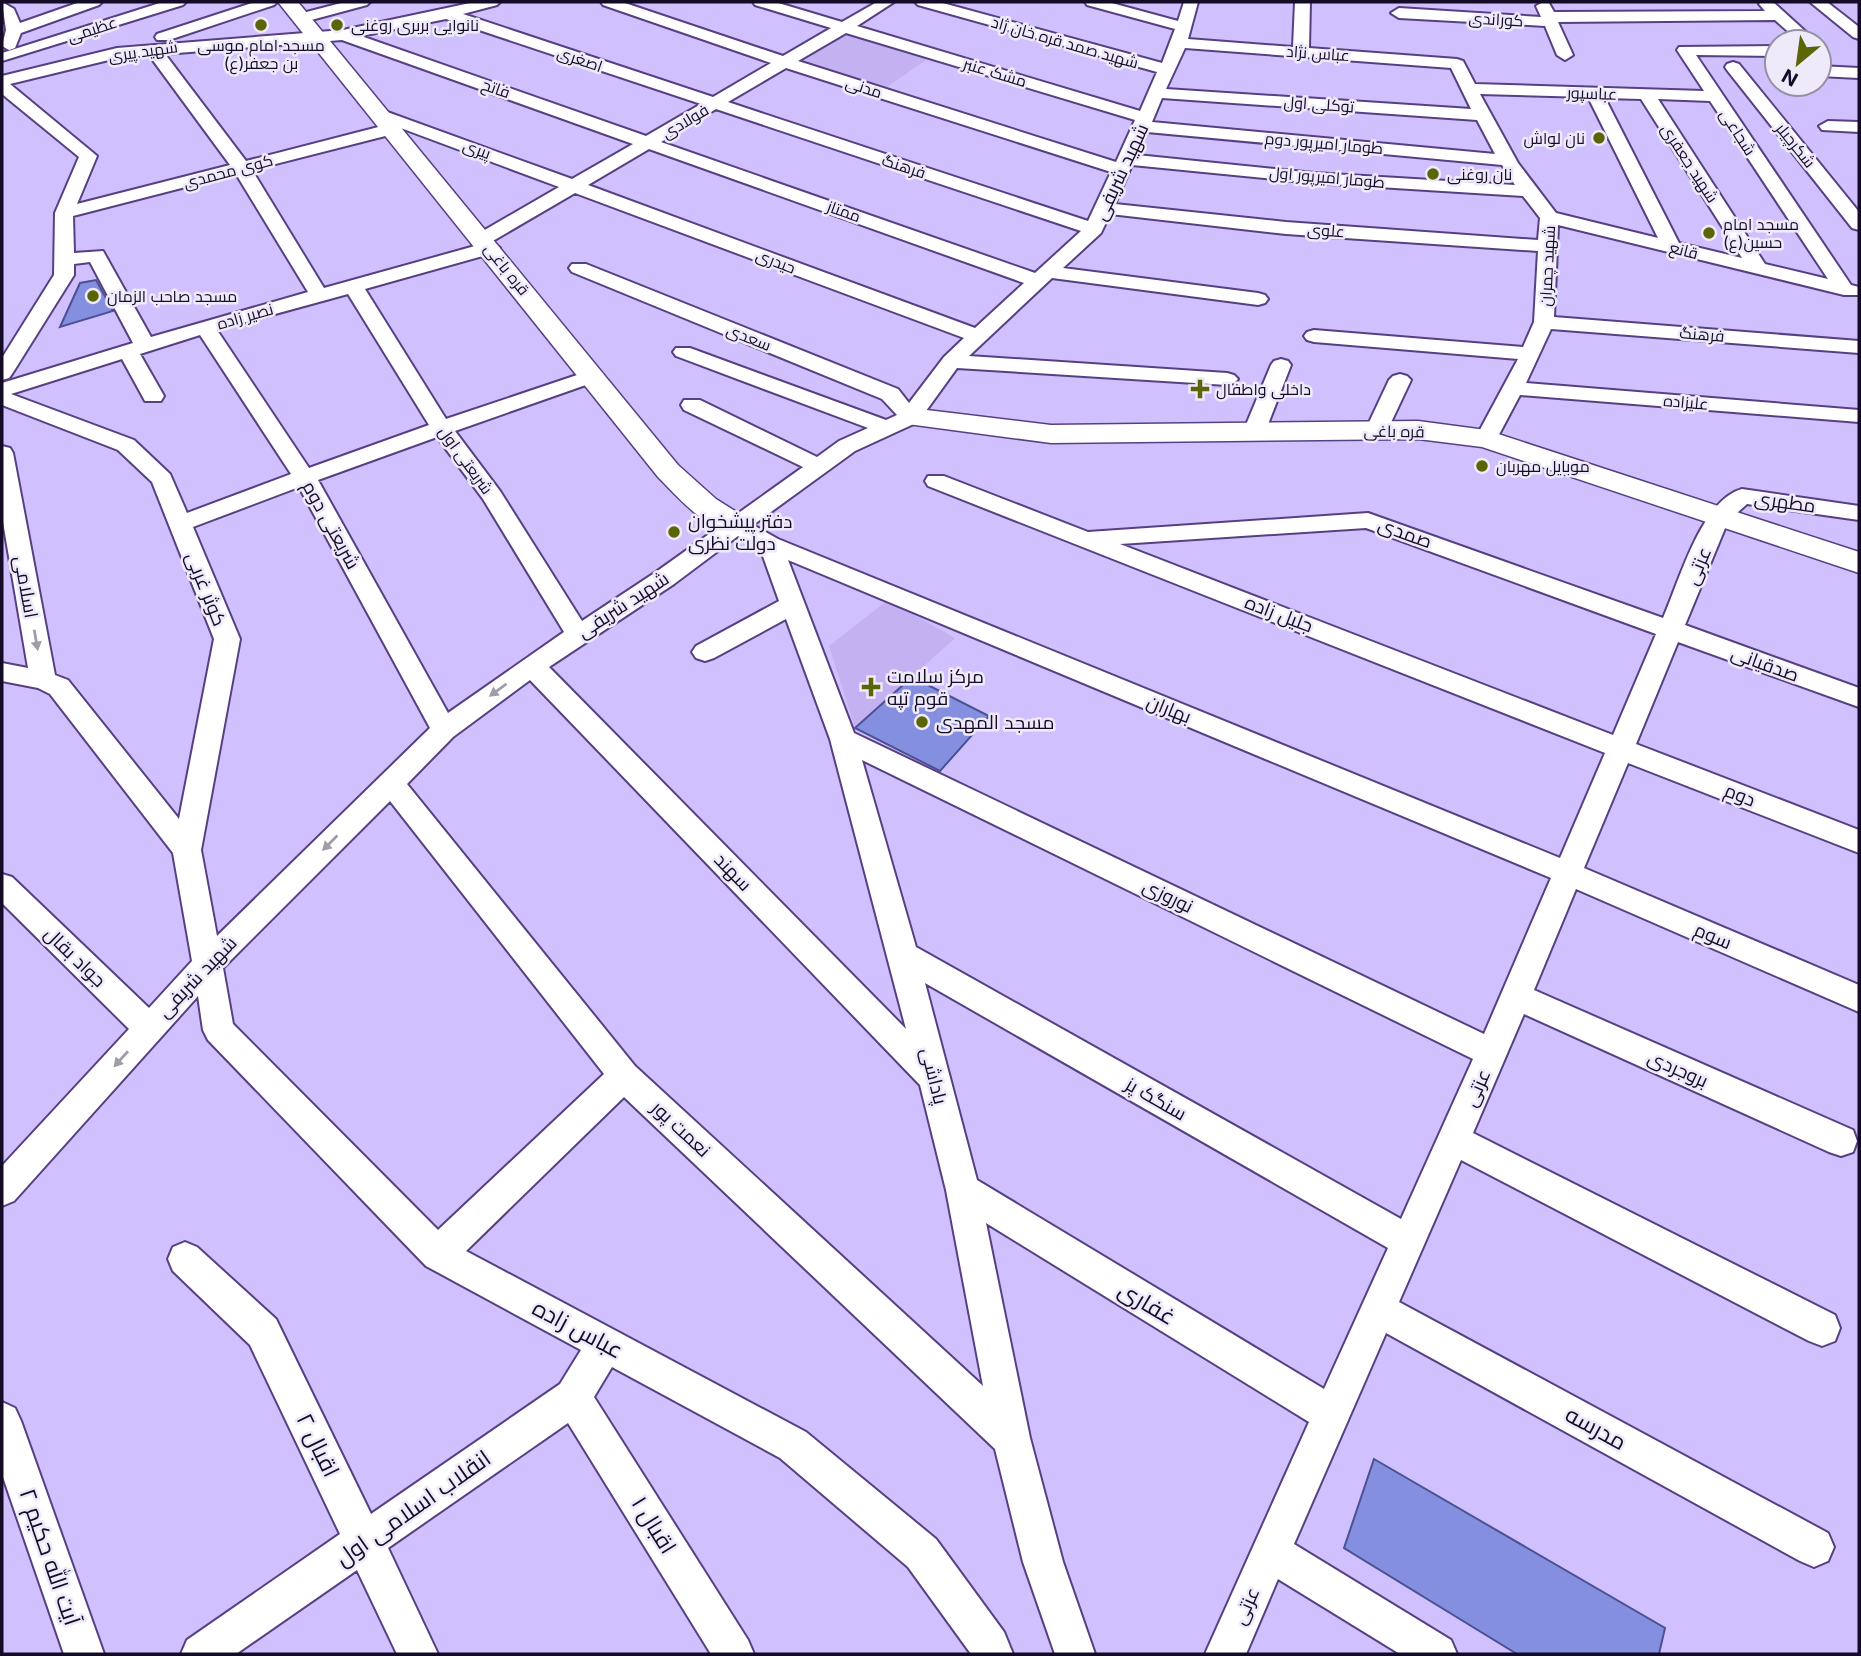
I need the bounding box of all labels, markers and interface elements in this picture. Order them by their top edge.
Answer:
street label: کوراندی [1468,8,1524,31]
street label: شهید صمد قره خان ژاد [989,11,1141,74]
street label: عظیمی [65,12,120,47]
place label: نانوایی بربری روغنی [351,15,479,36]
marker: مسجد امام موسی بن جعفر(ع) [253,17,269,33]
marker: نانوایی بربری روغنی [329,17,345,33]
north arrow [1763,28,1833,98]
place label: مسجد امام موسی بن جعفر(ع) [197,35,325,75]
street label: شهید پیری [107,36,179,68]
street label: عباس نژاد [1285,41,1351,66]
street label: اصغری [554,42,605,77]
street label: مشک عنبر [960,53,1029,91]
text: N [1778,64,1802,91]
street label: مدنی [843,72,885,103]
street label: فاتح [478,74,513,104]
street label: عباسپور [1565,82,1617,105]
street label: توکلی اول [1283,92,1356,117]
street label: فولادی [658,99,713,144]
street label: شجاعی [1715,105,1760,159]
street label: شکرچیلر [1770,118,1820,173]
street label: شهید شریفى [1089,120,1153,224]
street label: شهید جعفری [1656,120,1723,207]
street label: طومار امیرپور دوم [1264,128,1384,160]
place label: نان لواش [1524,128,1585,149]
marker: نان لواش [1591,130,1607,146]
street label: پیری [460,135,494,165]
street label: کوی محمدی [181,149,275,193]
street label: فرهنگ [879,150,929,182]
street label: طومار امیرپور اول [1268,162,1386,194]
place label: نان روغنی [1447,164,1512,185]
marker: نان روغنی [1425,166,1441,182]
street label: ممتاز [823,195,864,226]
place label: مسجد امام حسین(ع) [1723,214,1799,254]
street label: علوی [1306,219,1346,242]
street label: شهید چمران [1535,225,1561,307]
marker: مسجد امام حسین(ع) [1701,225,1717,241]
street label: قانع [1667,237,1700,265]
street label: قره باغی [479,239,534,300]
street label: حیدری [753,244,799,279]
place label: مسجد صاحب الزمان [107,286,237,307]
marker: مسجد صاحب الزمان [85,288,101,304]
street label: نصیر زاده [215,298,275,334]
street label: سعدی [723,319,774,356]
street label: فرهنگ [1679,322,1725,346]
marker: داخلی واطفال [1190,379,1210,399]
place label: داخلی واطفال [1216,379,1311,400]
street label: علیزاده [1663,390,1709,414]
street label: قره باغی [1363,420,1425,443]
street label: شریعتی اول [434,422,497,499]
place label: موبایل مهربان [1496,456,1590,477]
marker: موبایل مهربان [1474,458,1490,474]
street label: شریعتی دوم [296,477,365,574]
street label: مطهری [1753,486,1817,518]
place label: دفتر پیشخوان دولت نظری [688,510,793,555]
street label: صمدی [1375,513,1435,553]
marker: دفتر پیشخوان دولت نظری [666,524,682,540]
street label: عزتی [1680,544,1716,588]
street label: کوثر غربی [181,549,231,629]
street label: اسلامی [9,554,43,620]
street label: شهید شریفى [573,567,673,643]
street label: جلیل زاده [1242,591,1316,637]
one-way arrow [31,629,42,651]
street label: صدقیانی [1728,641,1802,687]
place label: مرکز سلامت قوم تپه [887,665,984,712]
marker: مرکز سلامت قوم تپه [861,677,881,697]
one-way arrow [490,683,508,698]
street label: بهاران [1143,690,1195,728]
place label: مسجد المهدی [936,711,1054,734]
marker: مسجد المهدی [914,714,930,730]
street label: دوم [1720,778,1759,813]
one-way arrow [323,834,339,851]
street label: سهند [709,848,757,896]
street label: نوروزی [1139,874,1197,918]
street label: سوم [1690,918,1735,956]
street label: جواد بقال [39,922,111,992]
street label: شهید شریفى [152,931,242,1023]
street label: پاداشی [915,1045,952,1107]
street label: بروجردی [1644,1046,1712,1092]
one-way arrow [113,1050,129,1067]
street label: عزتی [1459,1066,1495,1110]
street label: سنگک پز [1120,1072,1191,1126]
street label: نعمت پور [645,1095,715,1163]
street label: غفاری [1113,1275,1181,1331]
street label: عباس زاده [528,1294,628,1364]
street label: مدرسه [1561,1400,1631,1456]
street label: اقبال ۲ [291,1408,345,1482]
street label: انقلاب اسلامی اول [330,1444,496,1572]
street label: آیت الله حکیم ۲ [12,1485,87,1630]
street label: اقبال ۱ [626,1491,682,1559]
street label: عزتی [1228,1584,1264,1628]

